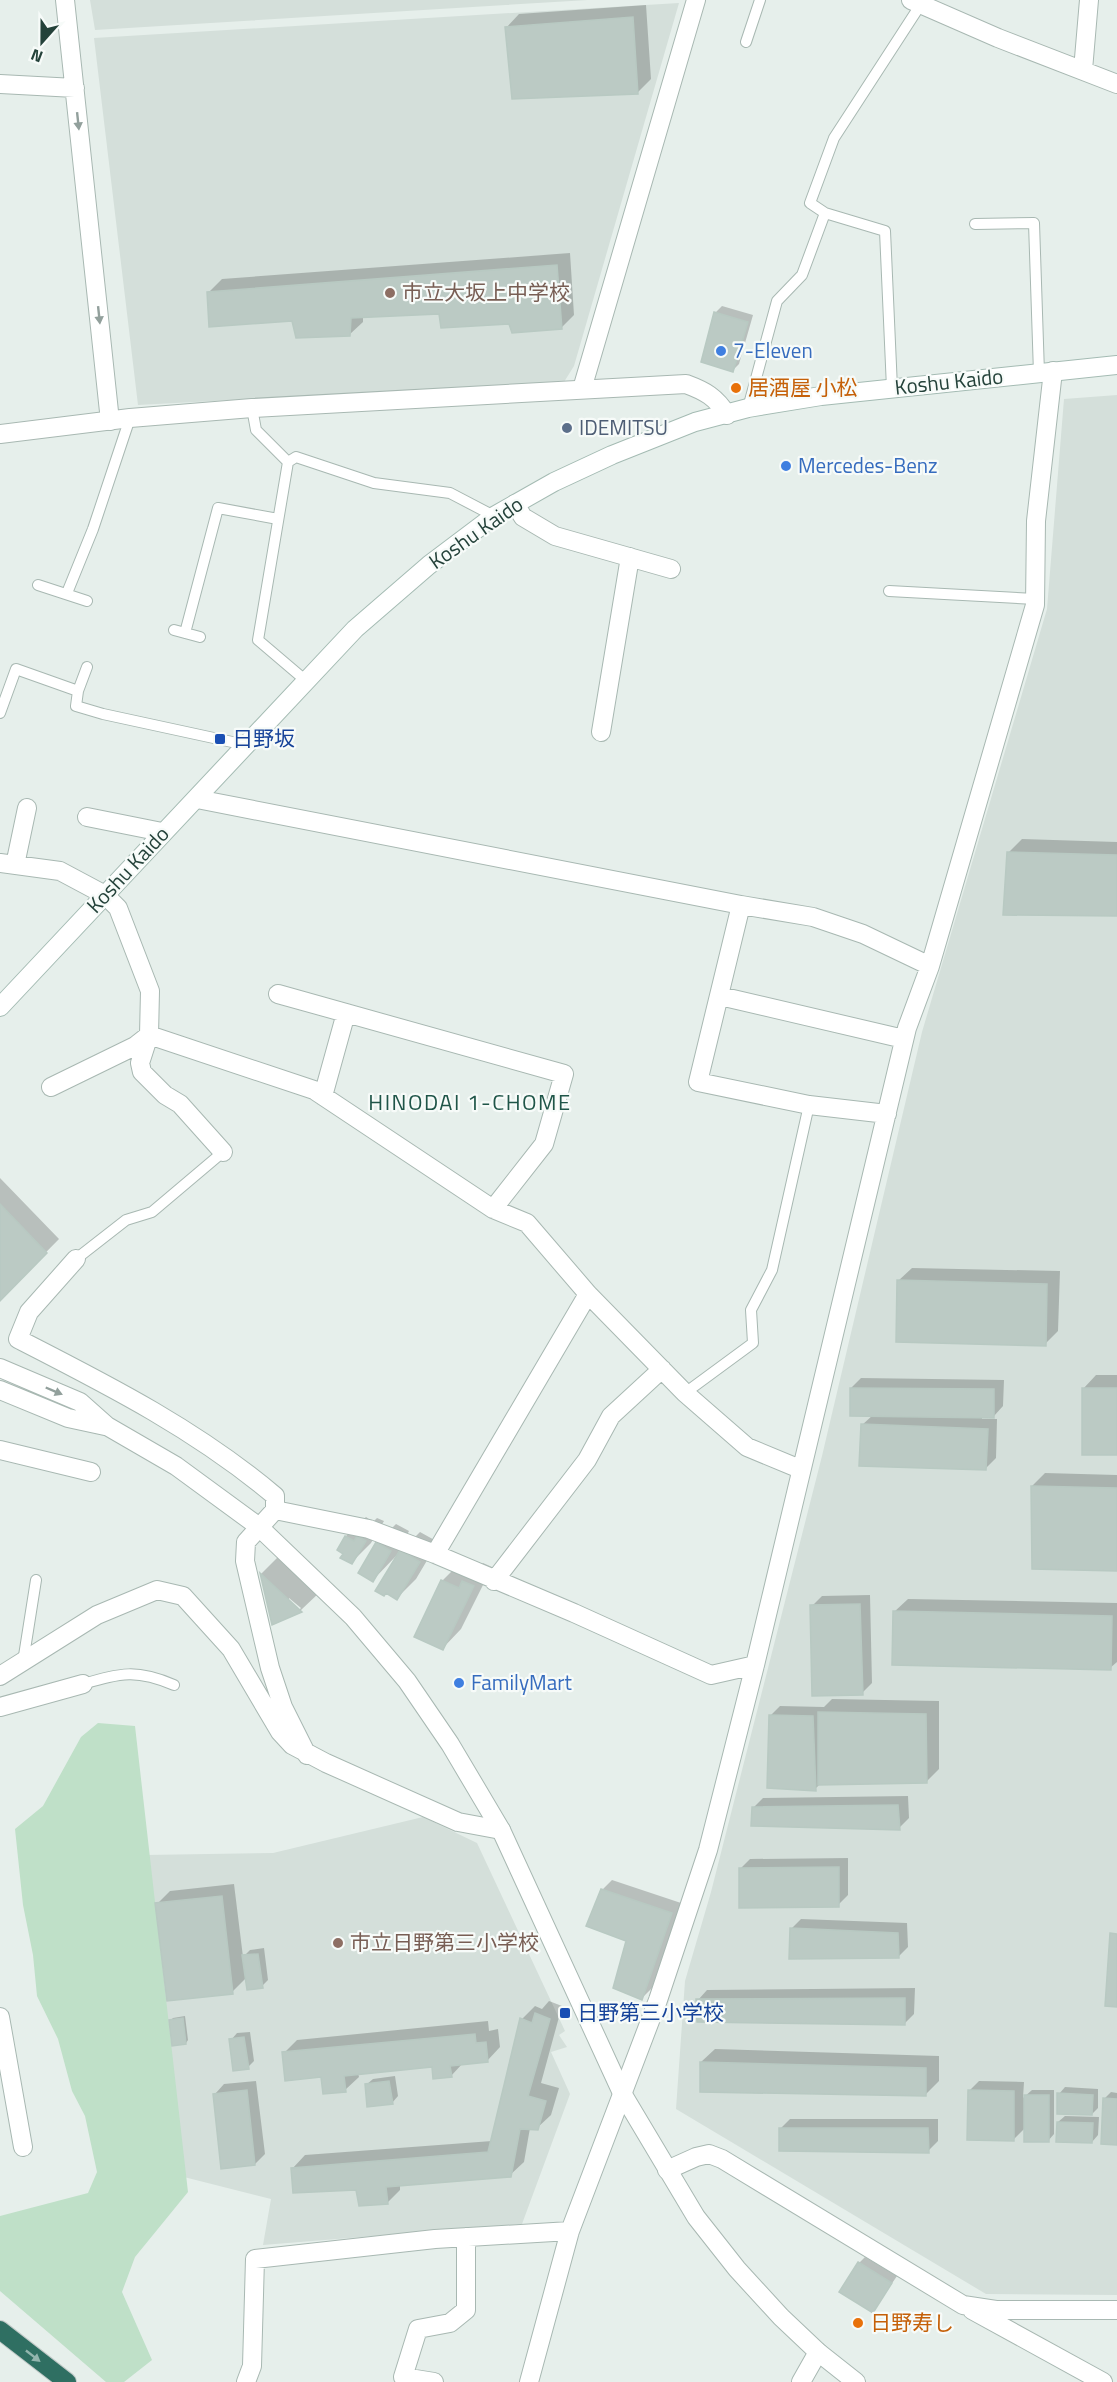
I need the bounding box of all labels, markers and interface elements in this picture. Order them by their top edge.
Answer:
north arrow [12,12,72,72]
text: N [27,43,46,69]
one-way arrow [73,111,83,130]
place label: 市立大坂上中学校 [402,276,570,308]
marker: 市立大坂上中学校 [383,286,397,300]
one-way arrow [94,305,104,324]
place label: 7-Eleven [733,334,813,366]
marker: 7-Eleven [714,344,728,358]
street label: Koshu Kaido [893,359,1005,403]
place label: 居酒屋 小松 [748,371,858,403]
marker: 居酒屋 小松 [729,381,743,395]
place label: IDEMITSU [579,411,668,443]
marker: IDEMITSU [560,421,574,435]
place label: Mercedes-Benz [798,449,938,481]
marker: Mercedes-Benz [779,459,793,473]
street label: Koshu Kaido [422,488,529,576]
place label: 日野坂 [232,722,295,754]
marker: 日野坂 [213,732,227,746]
street label: Koshu Kaido [78,819,176,920]
district label: HINODAI 1-CHOME [368,1085,572,1119]
one-way arrow [45,1387,63,1396]
place label: FamilyMart [471,1666,572,1698]
marker: FamilyMart [452,1676,466,1690]
place label: 市立日野第三小学校 [350,1926,539,1958]
marker: 市立日野第三小学校 [331,1936,345,1950]
place label: 日野第三小学校 [577,1996,724,2028]
marker: 日野第三小学校 [558,2006,572,2020]
place label: 日野寿し [870,2306,954,2338]
marker: 日野寿し [851,2316,865,2330]
one-way arrow [26,2349,41,2361]

